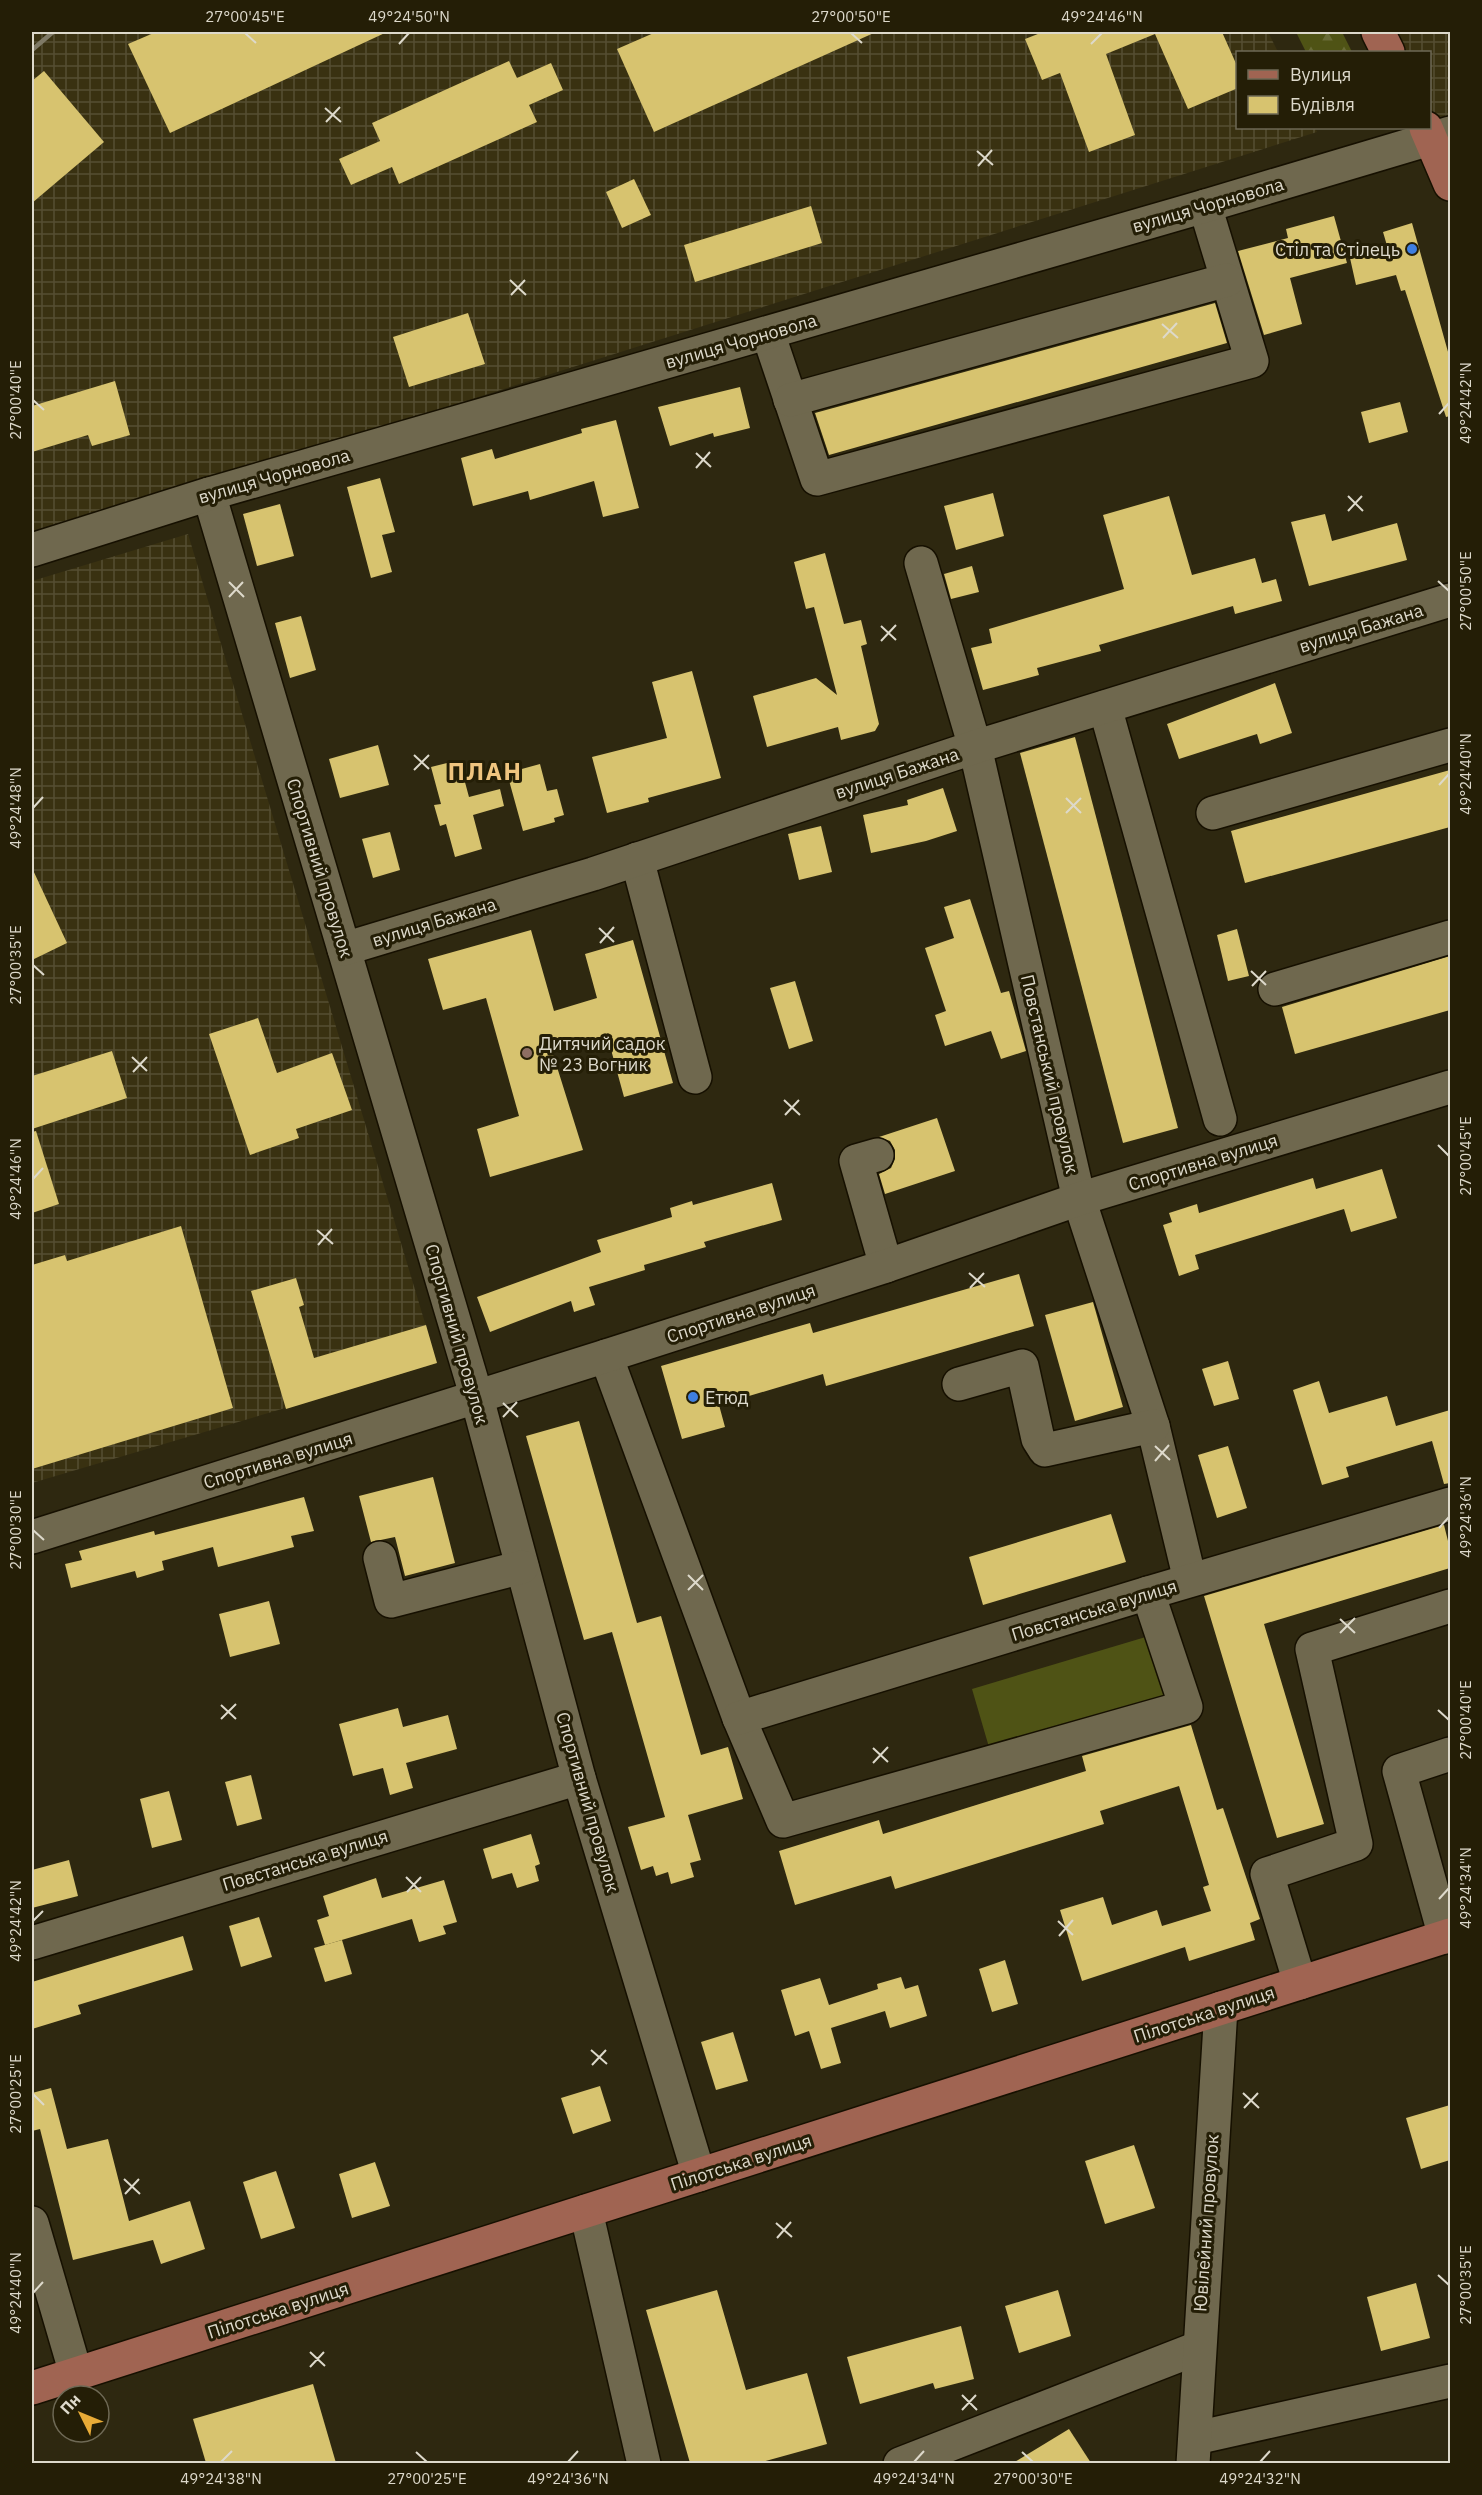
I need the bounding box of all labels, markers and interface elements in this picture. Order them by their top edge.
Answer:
text: 27°00'45"E [205,7,285,26]
text: 49°24'50"N [368,7,450,26]
text: 27°00'50"E [811,7,891,26]
text: 49°24'46"N [1061,7,1143,26]
legend [1236,51,1431,129]
text: Вулиця [1290,63,1351,86]
text: Будівля [1290,93,1355,116]
street label: вулиця Чорновола [1130,172,1287,238]
place label: Стіл та Стілець [1275,238,1400,261]
marker: Стіл та Стілець [1405,242,1419,256]
street label: вулиця Чорновола [663,308,820,374]
text: 27°00'40"E [6,360,25,440]
text: 49°24'42"N [1456,362,1475,444]
street label: вулиця Чорновола [196,443,353,509]
text: 27°00'50"E [1456,551,1475,631]
street label: вулиця Бажана [1296,598,1426,658]
text: 49°24'40"N [1456,733,1475,815]
street label: вулиця Бажана [832,742,962,804]
district label: ПЛАН [448,755,522,787]
text: 49°24'48"N [6,767,25,849]
street label: Спортивний провулок [282,775,358,961]
street label: вулиця Бажана [369,892,499,952]
text: 27°00'35"E [6,925,25,1005]
street label: Повстанський провулок [1016,972,1084,1176]
place label: Дитячий садок № 23 Вогник [539,1032,666,1076]
marker: Дитячий садок № 23 Вогник [520,1046,534,1060]
text: 27°00'45"E [1456,1116,1475,1196]
street label: Спортивна вулиця [1125,1128,1281,1196]
text: 49°24'46"N [6,1138,25,1220]
street label: Спортивний провулок [420,1241,494,1427]
street label: Спортивна вулиця [664,1278,818,1348]
place label: Етюд [705,1386,749,1409]
marker: Етюд [686,1390,700,1404]
street label: Спортивна вулиця [200,1426,356,1494]
text: 49°24'36"N [1456,1476,1475,1558]
text: 27°00'30"E [6,1490,25,1570]
street label: Повстанська вулиця [1008,1574,1180,1646]
text: 27°00'40"E [1456,1680,1475,1760]
street label: Спортивний провулок [551,1709,625,1895]
street label: Повстанська вулиця [219,1824,391,1896]
text: 49°24'34"N [1456,1847,1475,1929]
text: 49°24'42"N [6,1880,25,1962]
street label: Пілотська вулиця [1131,1980,1277,2048]
text: 27°00'25"E [6,2054,25,2134]
street label: Пілотська вулиця [668,2128,814,2196]
street label: Ювілейний провулок [1188,2133,1224,2313]
text: 27°00'35"E [1456,2245,1475,2325]
text: 49°24'40"N [6,2252,25,2334]
street label: Пілотська вулиця [205,2276,351,2344]
north arrow [51,2384,111,2444]
text: Пн [56,2389,85,2418]
text: 49°24'38"N [180,2469,262,2488]
text: 27°00'25"E [387,2469,467,2488]
text: 49°24'36"N [527,2469,609,2488]
text: 49°24'34"N [873,2469,955,2488]
text: 27°00'30"E [993,2469,1073,2488]
text: 49°24'32"N [1219,2469,1301,2488]

